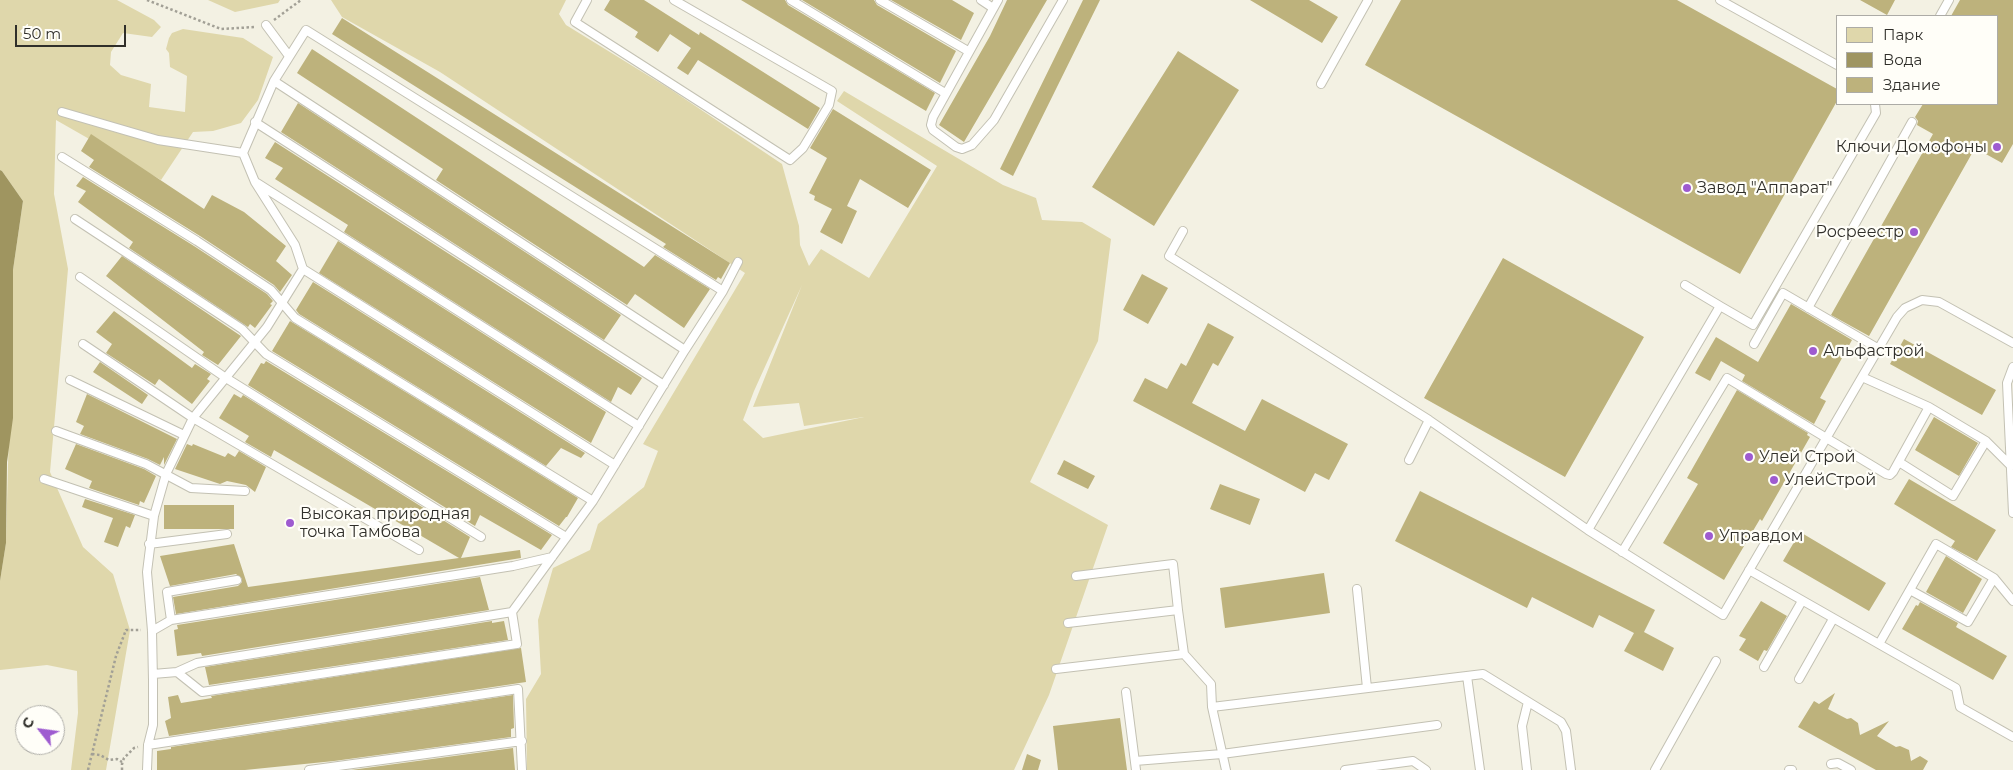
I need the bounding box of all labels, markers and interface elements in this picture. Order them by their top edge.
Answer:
scale bar [18,15,129,47]
legend [1836,15,1998,105]
text: 50 m [23,24,61,43]
text: Парк [1883,25,1923,44]
text: Вода [1883,50,1922,69]
text: Здание [1883,75,1941,94]
place label: Ключи Домофоны [1836,137,1987,157]
marker: Ключи Домофоны [1991,141,2003,153]
place label: Завод "Аппарат" [1697,178,1833,198]
marker: Завод "Аппарат" [1681,182,1693,194]
place label: Росреестр [1816,222,1904,242]
marker: Росреестр [1908,226,1920,238]
place label: Альфастрой [1823,341,1924,361]
marker: Альфастрой [1807,345,1819,357]
place label: Улей Строй [1759,447,1855,467]
marker: Улей Строй [1743,451,1755,463]
place label: УлейСтрой [1784,470,1876,490]
marker: УлейСтрой [1768,474,1780,486]
place label: Высокая природная точка Тамбова [300,504,470,542]
marker: Высокая природная точка Тамбова [284,517,296,529]
place label: Управдом [1719,526,1803,546]
marker: Управдом [1703,530,1715,542]
north arrow [15,705,65,755]
text: С [18,714,38,732]

